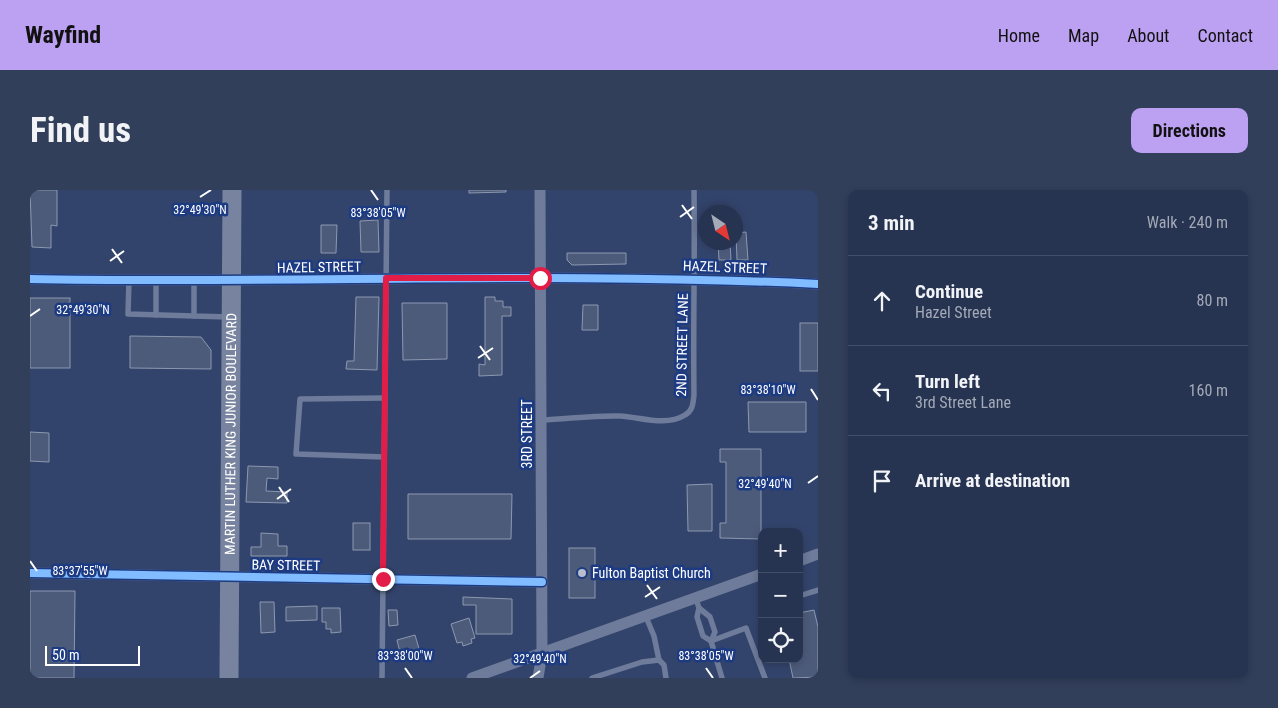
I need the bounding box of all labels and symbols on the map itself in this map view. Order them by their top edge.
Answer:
text: 32°49'30"N [173,203,227,217]
north arrow [698,205,743,250]
text: 83°38'05"W [350,206,406,220]
street label: HAZEL STREET [277,258,361,276]
street label: HAZEL STREET [683,258,767,276]
route start [529,267,552,290]
street label: 2ND STREET LANE [673,293,691,397]
text: 32°49'30"N [56,303,110,317]
street label: MARTIN LUTHER KING JUNIOR BOULEVARD [222,313,239,555]
text: 83°38'10"W [740,383,796,397]
street label: 3RD STREET [519,400,535,468]
text: 32°49'40"N [738,477,792,491]
street label: BAY STREET [251,556,321,574]
text: 83°37'55"W [52,564,108,578]
place label: Fulton Baptist Church [592,565,711,581]
marker: Fulton Baptist Church [576,567,588,579]
route end [372,568,395,591]
scale bar [45,643,140,666]
text: 83°38'00"W [377,649,433,663]
text: 83°38'05"W [678,649,734,663]
text: 32°49'40"N [513,652,567,666]

